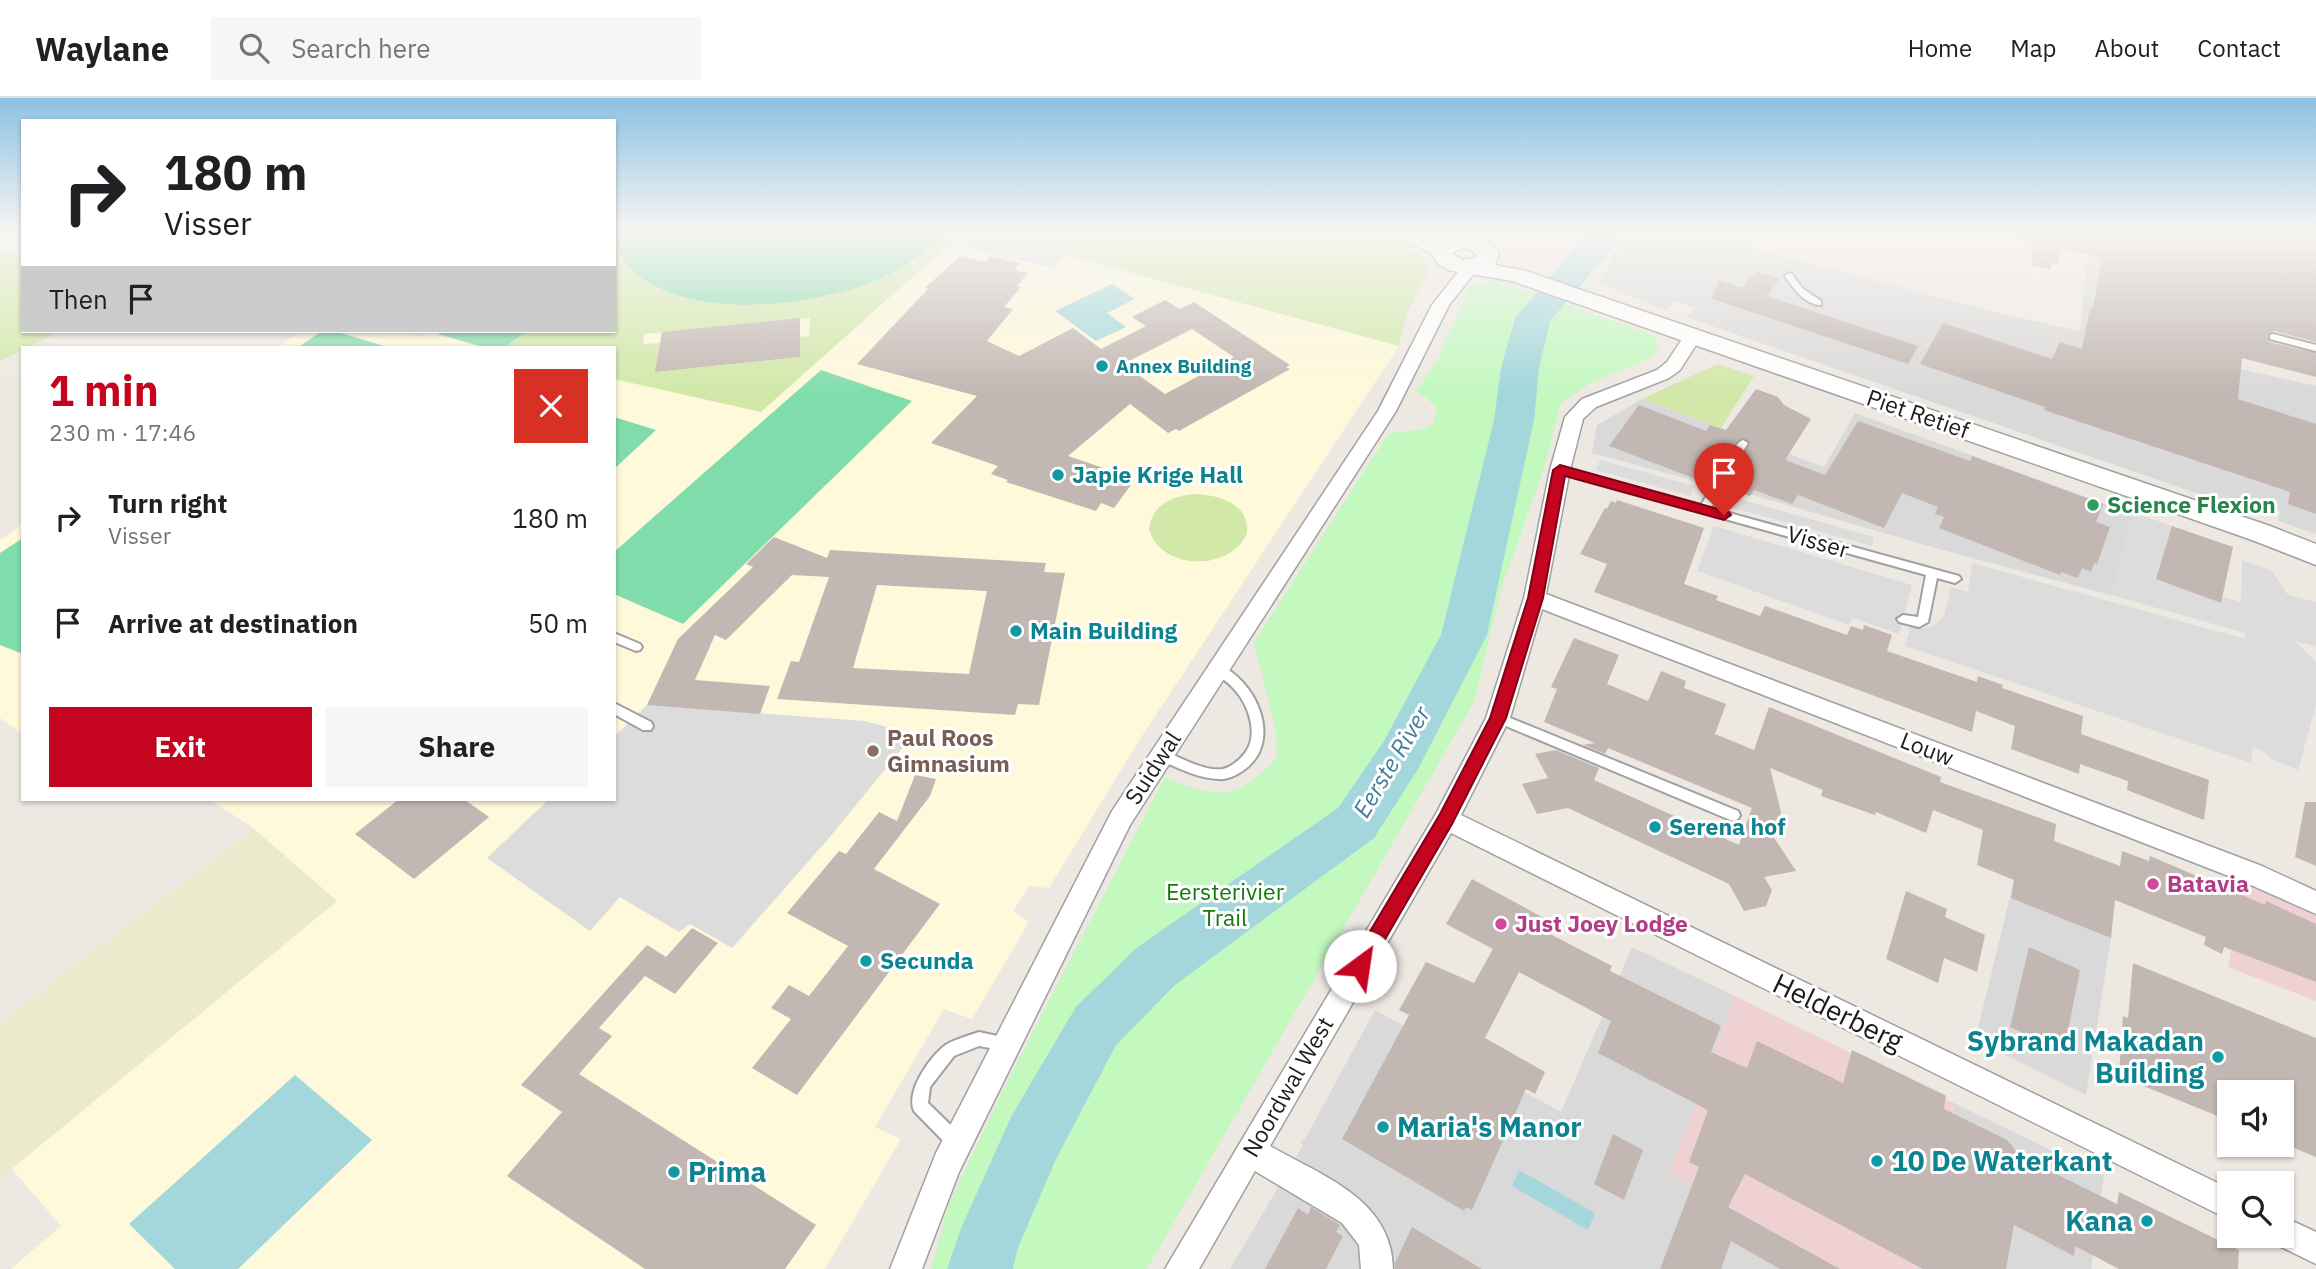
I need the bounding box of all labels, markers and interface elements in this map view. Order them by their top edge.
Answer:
search box [211,17,701,80]
text: Waylane [35,27,169,70]
icon: search [235,29,273,67]
text: Search here [291,31,431,65]
text: Home [1908,32,1972,64]
text: Map [2010,32,2056,64]
text: About [2094,32,2159,64]
text: Contact [2197,32,2281,64]
text: 180 m [164,140,308,203]
icon: right [49,147,140,238]
text: Visser [164,202,252,244]
icon: arrive [122,280,160,318]
text: Then [49,282,108,316]
place label: Annex Building [1116,354,1252,378]
marker: Annex Building [1094,358,1110,374]
text: 1 min [49,363,159,418]
button: close [514,369,588,443]
street label: Piet Retief [1863,381,1974,445]
text: 230 m · 17:46 [49,417,196,447]
pin [1694,443,1754,515]
icon: arrive [1705,454,1743,492]
place label: Japie Krige Hall [1072,459,1243,489]
marker: Japie Krige Hall [1050,467,1066,483]
text: Turn right [108,486,227,520]
place label: Science Flexion [2107,489,2276,519]
marker: Science Flexion [2085,497,2101,513]
icon: right [49,499,87,537]
text: 180 m [512,501,588,535]
street label: Visser [1784,518,1853,564]
text: Visser [108,520,171,550]
icon: arrive [49,604,87,642]
text: Arrive at destination [108,606,358,640]
text: 50 m [528,606,588,640]
place label: Main Building [1030,615,1178,645]
marker: Main Building [1008,623,1024,639]
water label: Eerste River [1345,699,1438,823]
button: Exit [49,707,312,787]
button: Share [326,707,588,787]
place label: Paul Roos Gimnasium [887,722,1010,778]
street label: Louw [1896,724,1958,772]
street label: Suidwal [1117,725,1187,810]
marker: Paul Roos Gimnasium [865,743,881,759]
place label: Serena hof [1669,811,1785,841]
marker: Serena hof [1647,819,1663,835]
place label: Batavia [2167,868,2249,898]
park label: Eersterivier Trail [1166,876,1285,932]
marker: Batavia [2145,876,2161,892]
place label: Just Joey Lodge [1515,908,1688,938]
marker: Just Joey Lodge [1493,916,1509,932]
position arrow [1323,929,1397,1003]
place label: Secunda [880,945,974,975]
marker: Secunda [858,953,874,969]
street label: Helderberg [1767,964,1910,1059]
street label: Noordwal West [1235,1011,1339,1162]
place label: Sybrand Makadan Building [1967,1022,2205,1091]
marker: Sybrand Makadan Building [2210,1049,2226,1065]
map controls [2217,1080,2294,1248]
button: sound [2217,1080,2294,1157]
place label: Maria's Manor [1397,1108,1582,1145]
marker: Maria's Manor [1375,1119,1391,1135]
place label: 10 De Waterkant [1891,1142,2112,1179]
place label: Prima [688,1153,766,1190]
marker: 10 De Waterkant [1869,1153,1885,1169]
marker: Prima [666,1164,682,1180]
button: search [2217,1171,2294,1248]
place label: Kana [2065,1202,2133,1239]
marker: Kana [2139,1213,2155,1229]

